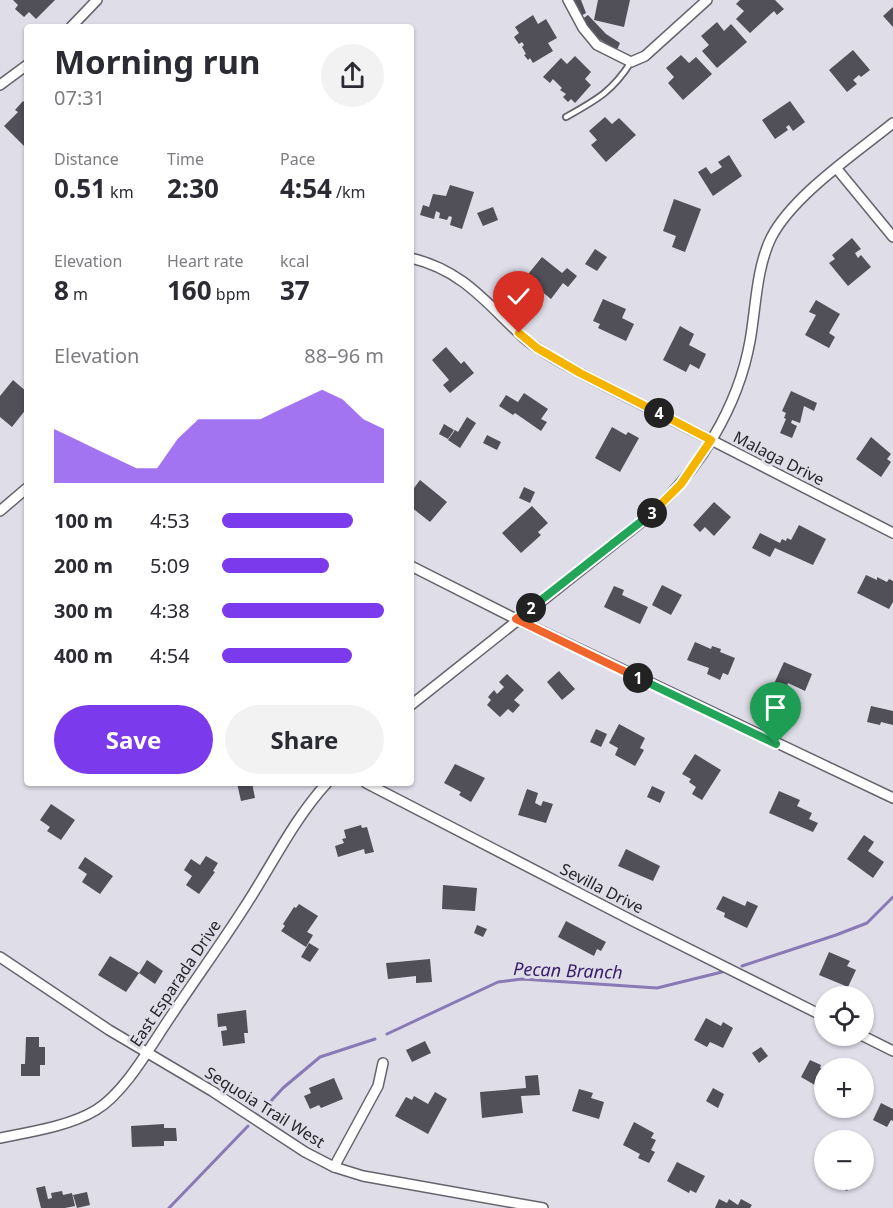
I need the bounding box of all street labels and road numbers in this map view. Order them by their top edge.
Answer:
street label: Malaga Drive [730,426,828,490]
street label: Sevilla Drive [557,858,647,918]
street label: East Esparada Drive [124,915,226,1051]
street label: Sequoia Trail West [201,1061,329,1153]

